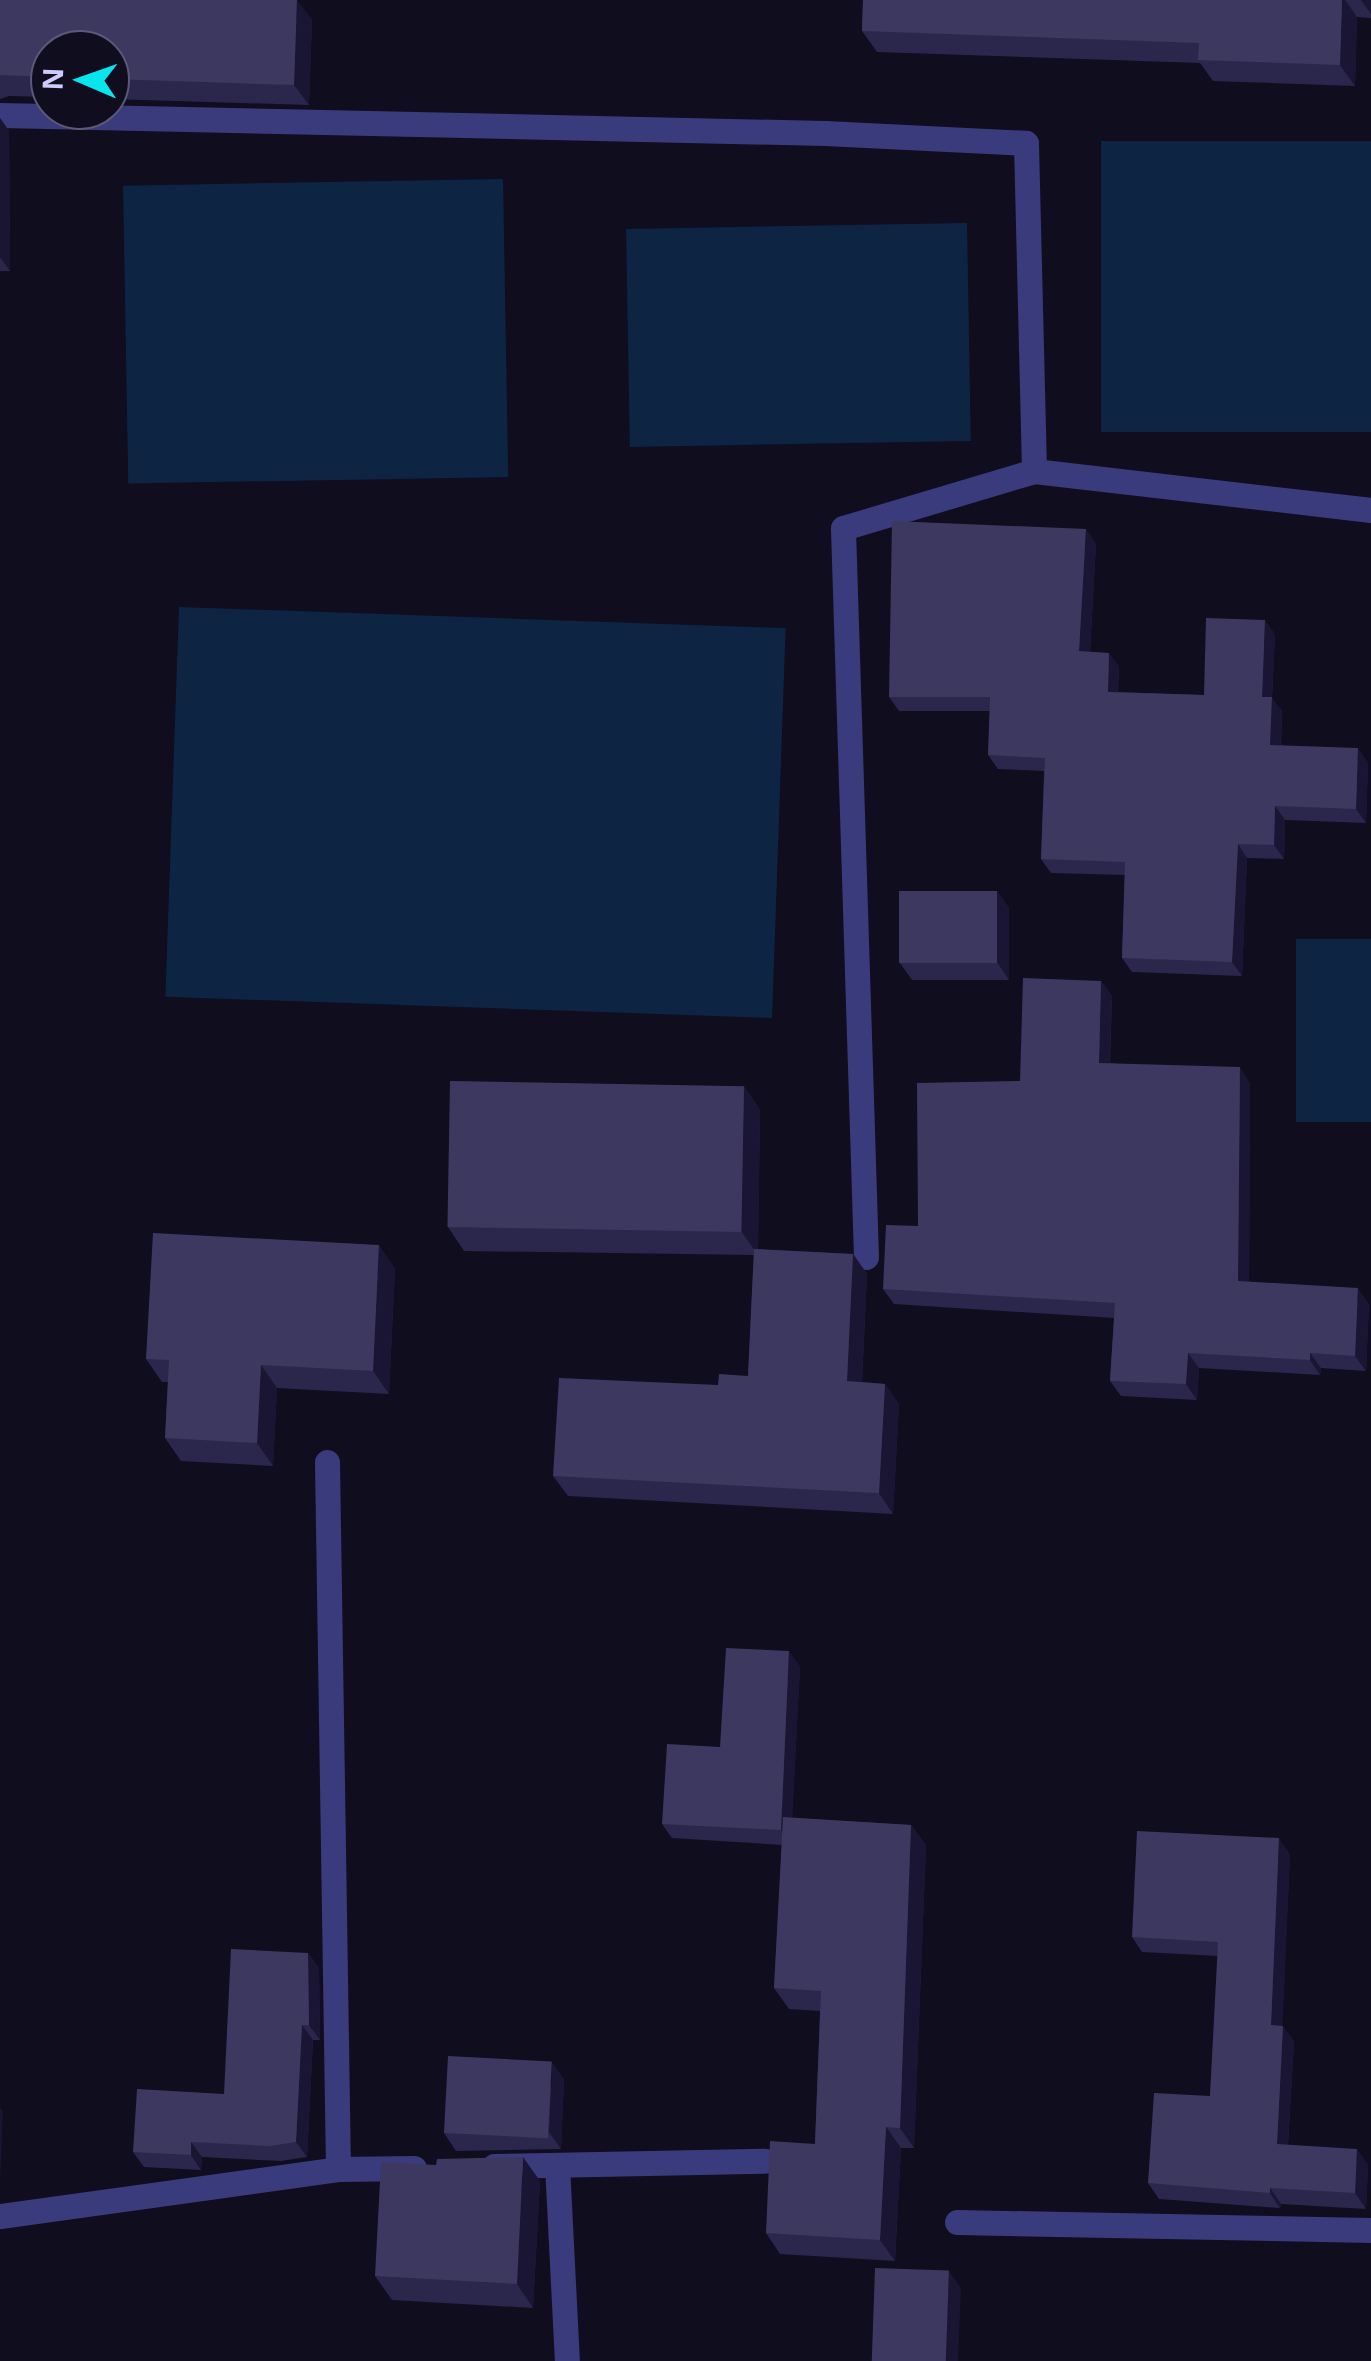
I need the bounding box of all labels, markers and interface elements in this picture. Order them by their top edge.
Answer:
north arrow [30,30,130,130]
text: N [33,67,71,91]

